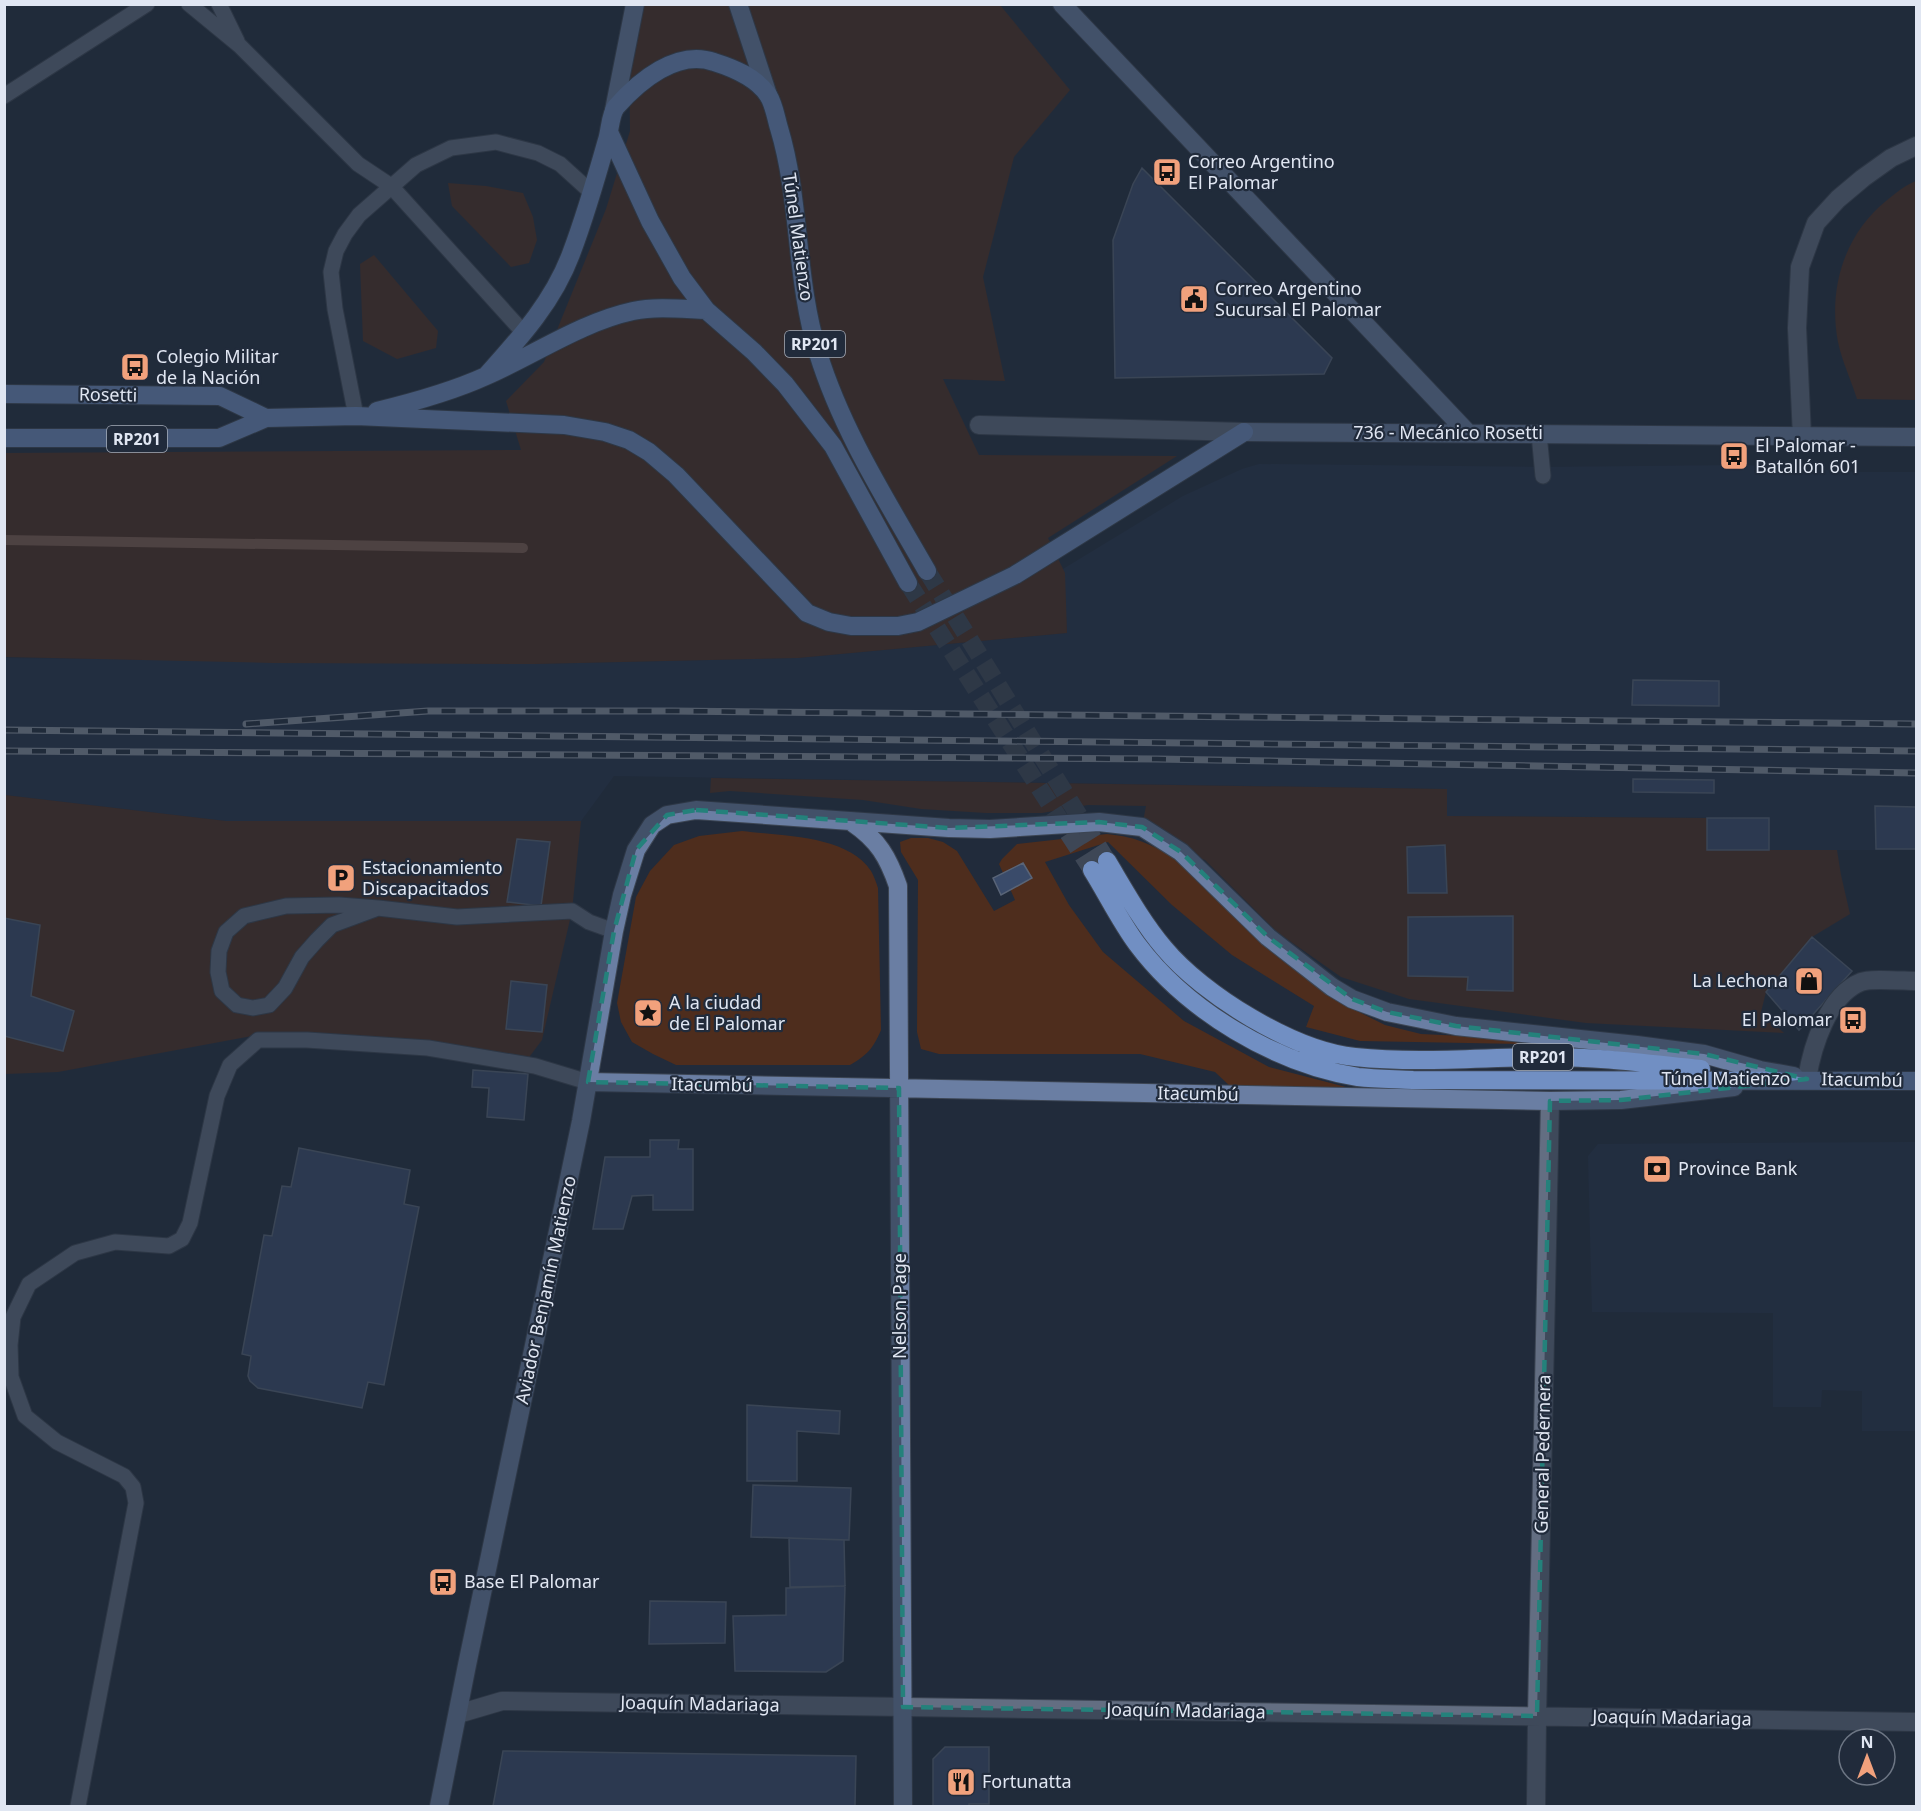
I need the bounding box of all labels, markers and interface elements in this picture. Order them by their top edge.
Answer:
place label: Correo Argentino El Palomar [1188,149,1335,194]
bus stop icon: Correo Argentino El Palomar [1151,156,1183,188]
street label: Túnel Matienzo [778,171,820,302]
place label: Correo Argentino Sucursal El Palomar [1215,276,1382,321]
public building icon: Correo Argentino Sucursal El Palomar [1178,283,1210,315]
road number: RP201 [785,331,845,357]
place label: Colegio Militar de la Nación [156,344,279,389]
bus stop icon: Colegio Militar de la Nación [119,351,151,383]
street label: Rosetti [79,381,137,407]
street label: 736 - Mecánico Rosetti [1353,420,1543,444]
road number: RP201 [107,426,167,452]
place label: El Palomar - Batallón 601 [1755,433,1860,478]
bus stop icon: El Palomar - Batallón 601 [1718,440,1750,472]
place label: Estacionamiento Discapacitados [362,855,503,900]
parking icon: Estacionamiento Discapacitados [325,862,357,894]
shop icon: La Lechona [1793,965,1825,997]
place label: La Lechona [1692,968,1788,992]
place label: A la ciudad de El Palomar [669,990,786,1035]
place icon: A la ciudad de El Palomar [632,997,664,1029]
bus stop icon: El Palomar [1837,1004,1869,1036]
place label: El Palomar [1742,1007,1833,1031]
road number: RP201 [1513,1044,1573,1070]
street label: Túnel Matienzo [1661,1066,1791,1090]
street label: Itacumbú [1821,1066,1903,1092]
street label: Itacumbú [671,1071,753,1097]
street label: Itacumbú [1157,1080,1239,1106]
bank icon: Province Bank [1641,1153,1673,1185]
place label: Province Bank [1678,1156,1798,1180]
street label: Aviador Benjamín Matienzo [509,1174,581,1406]
street label: Nelson Page [887,1253,911,1359]
street label: General Pedernera [1529,1374,1555,1534]
bus stop icon: Base El Palomar [427,1566,459,1598]
place label: Base El Palomar [464,1569,600,1593]
street label: Joaquín Madariaga [618,1690,780,1716]
street label: Joaquín Madariaga [1104,1697,1266,1723]
street label: Joaquín Madariaga [1590,1704,1752,1730]
north arrow [1837,1727,1897,1787]
text: N [1860,1731,1874,1753]
restaurant icon: Fortunatta [945,1766,977,1798]
place label: Fortunatta [982,1769,1072,1793]

